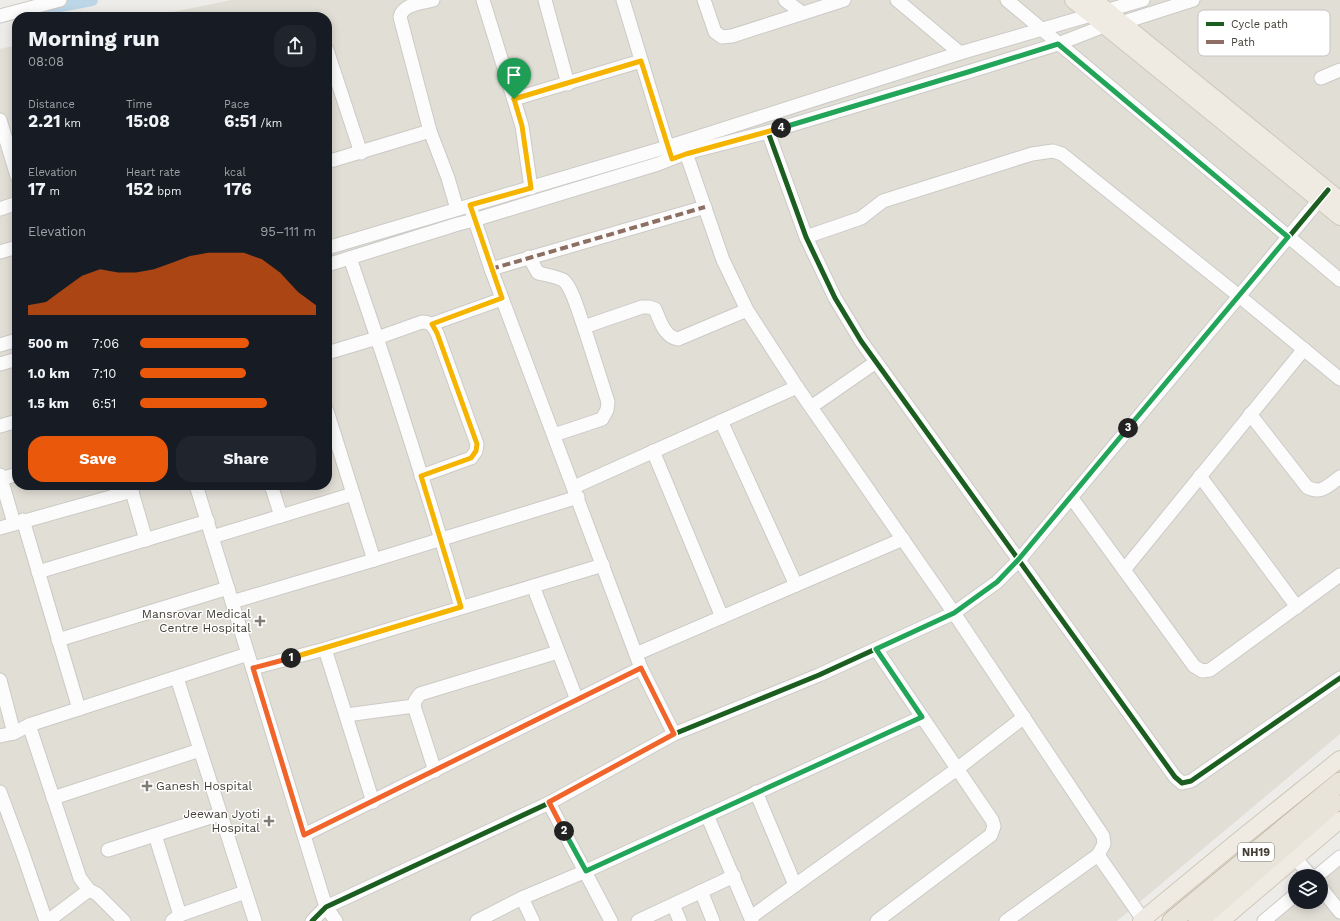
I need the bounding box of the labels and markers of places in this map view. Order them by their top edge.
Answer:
pin [497,58,531,99]
pin: 4 [771,118,791,138]
pin: 3 [1118,418,1138,438]
place label: Mansrovar Medical Centre Hospital [142,607,251,635]
marker: Mansrovar Medical Centre Hospital [254,615,266,627]
pin: 1 [281,648,301,668]
place label: Ganesh Hospital [156,779,252,793]
marker: Ganesh Hospital [141,780,153,792]
place label: Jeewan Jyoti Hospital [183,807,260,835]
marker: Jeewan Jyoti Hospital [263,815,275,827]
pin: 2 [554,821,574,841]

